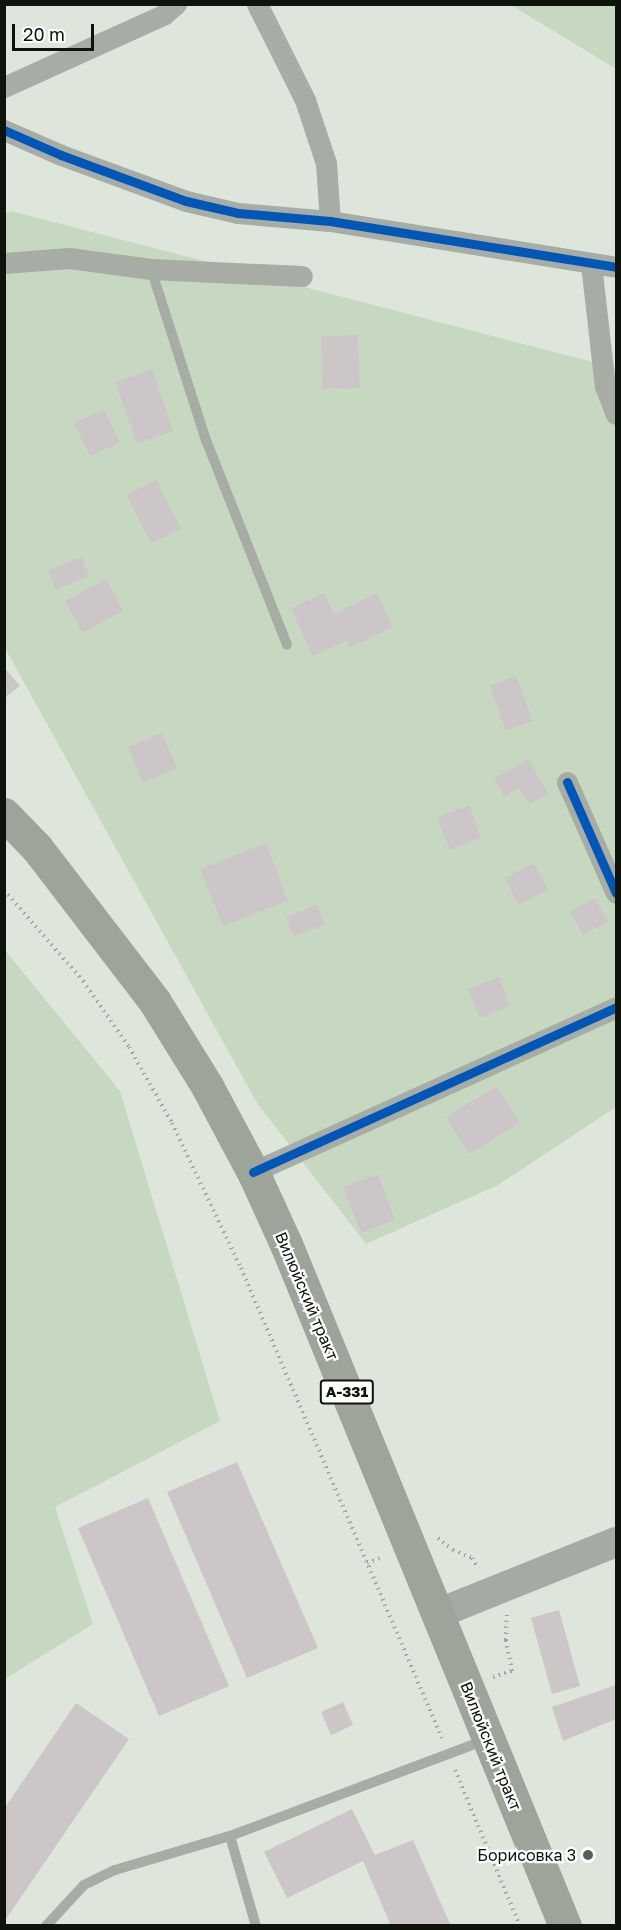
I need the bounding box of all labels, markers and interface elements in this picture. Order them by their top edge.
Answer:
scale bar [15,12,98,50]
text: 20 m [23,23,65,45]
street label: Вилюйский тракт [271,1229,343,1363]
road number: А-331 [318,1380,376,1404]
street label: Вилюйский тракт [456,1679,526,1813]
place label: Борисовка 3 [477,1845,576,1865]
marker: Борисовка 3 [581,1848,595,1862]

